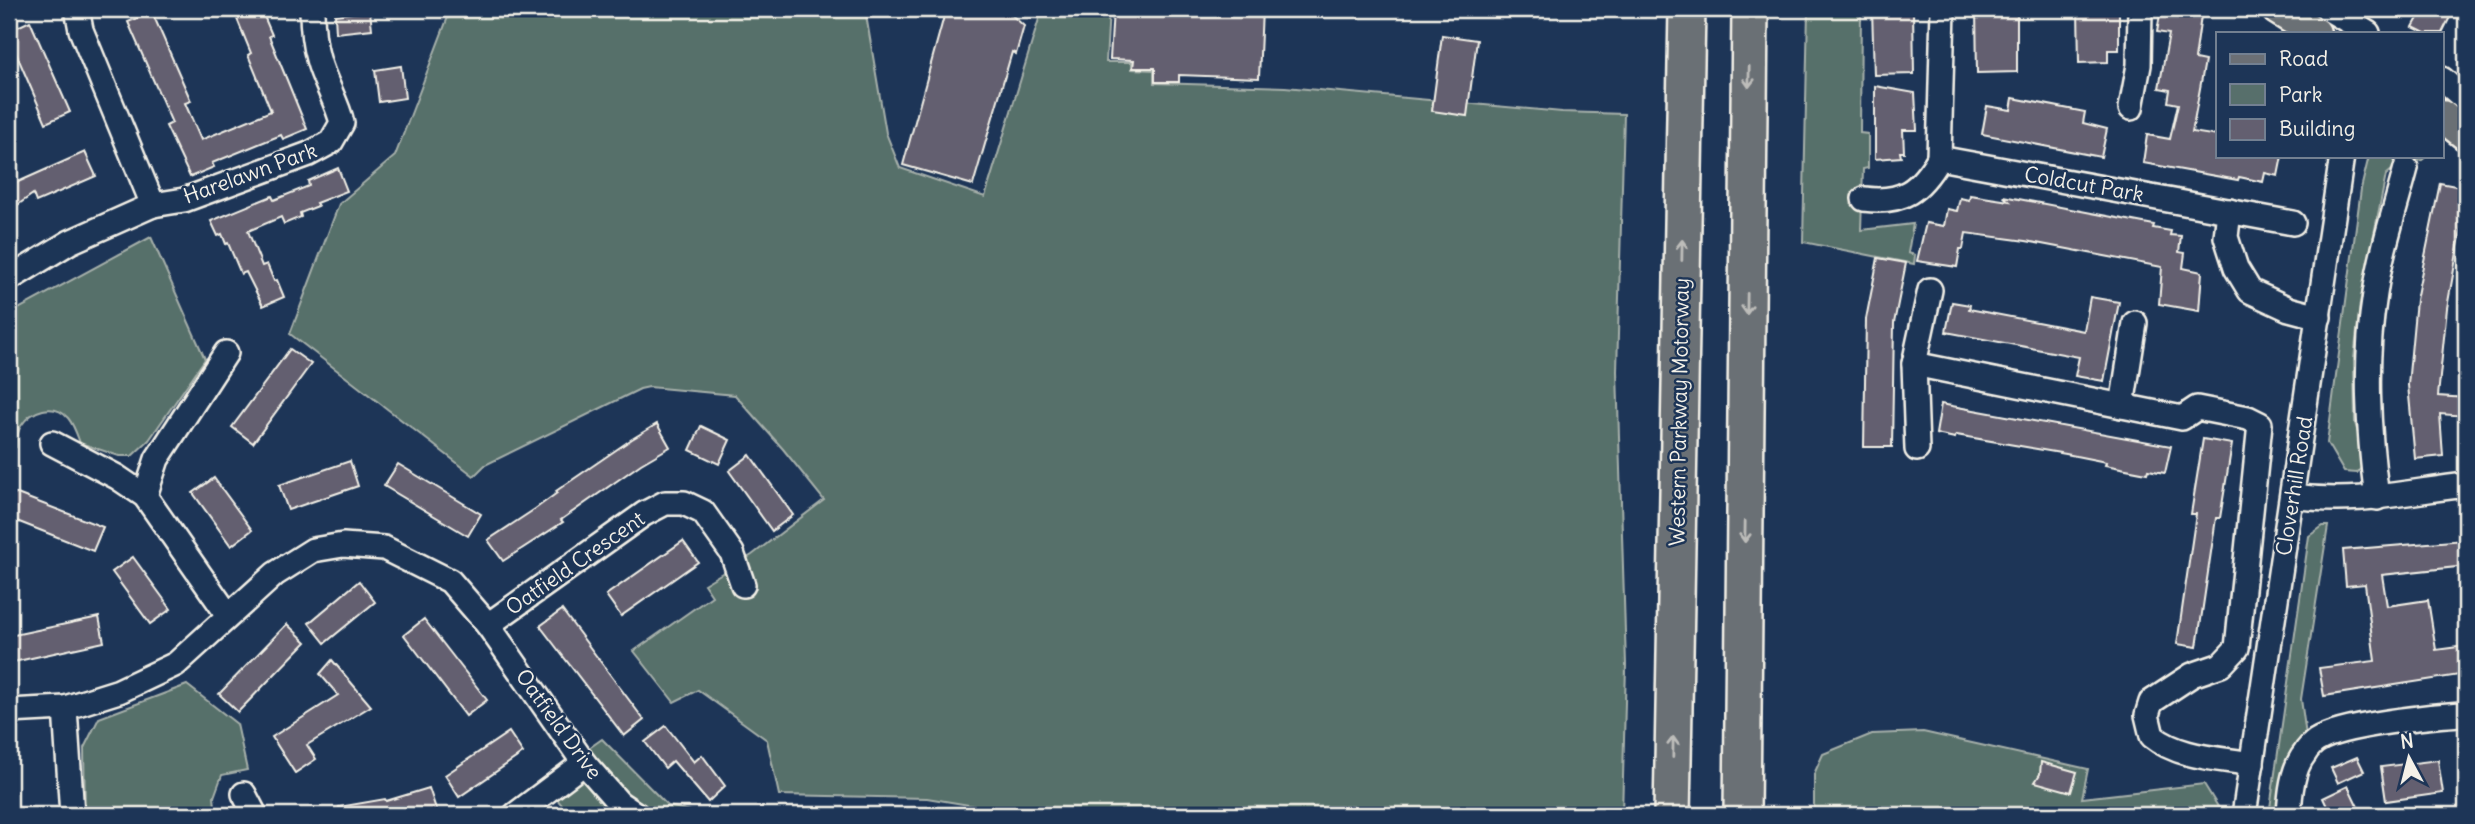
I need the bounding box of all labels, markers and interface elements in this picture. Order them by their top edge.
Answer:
legend [2216,32,2444,158]
text: Road [2279,45,2328,72]
one-way arrow [1742,65,1756,88]
text: Park [2279,81,2322,108]
text: Building [2279,115,2355,142]
street label: Harelawn Park [180,136,320,210]
street label: Coldcut Park [2022,160,2146,208]
one-way arrow [1675,239,1689,262]
street label: Western Parkway Motorway [1663,278,1695,546]
one-way arrow [1740,293,1754,316]
street label: Cloverhill Road [2270,414,2318,558]
street label: Oatfield Crescent [500,505,650,621]
one-way arrow [1738,520,1751,543]
street label: Oatfield Drive [510,664,608,784]
north arrow [2374,722,2444,792]
text: N [2399,728,2415,754]
one-way arrow [1667,736,1680,759]

